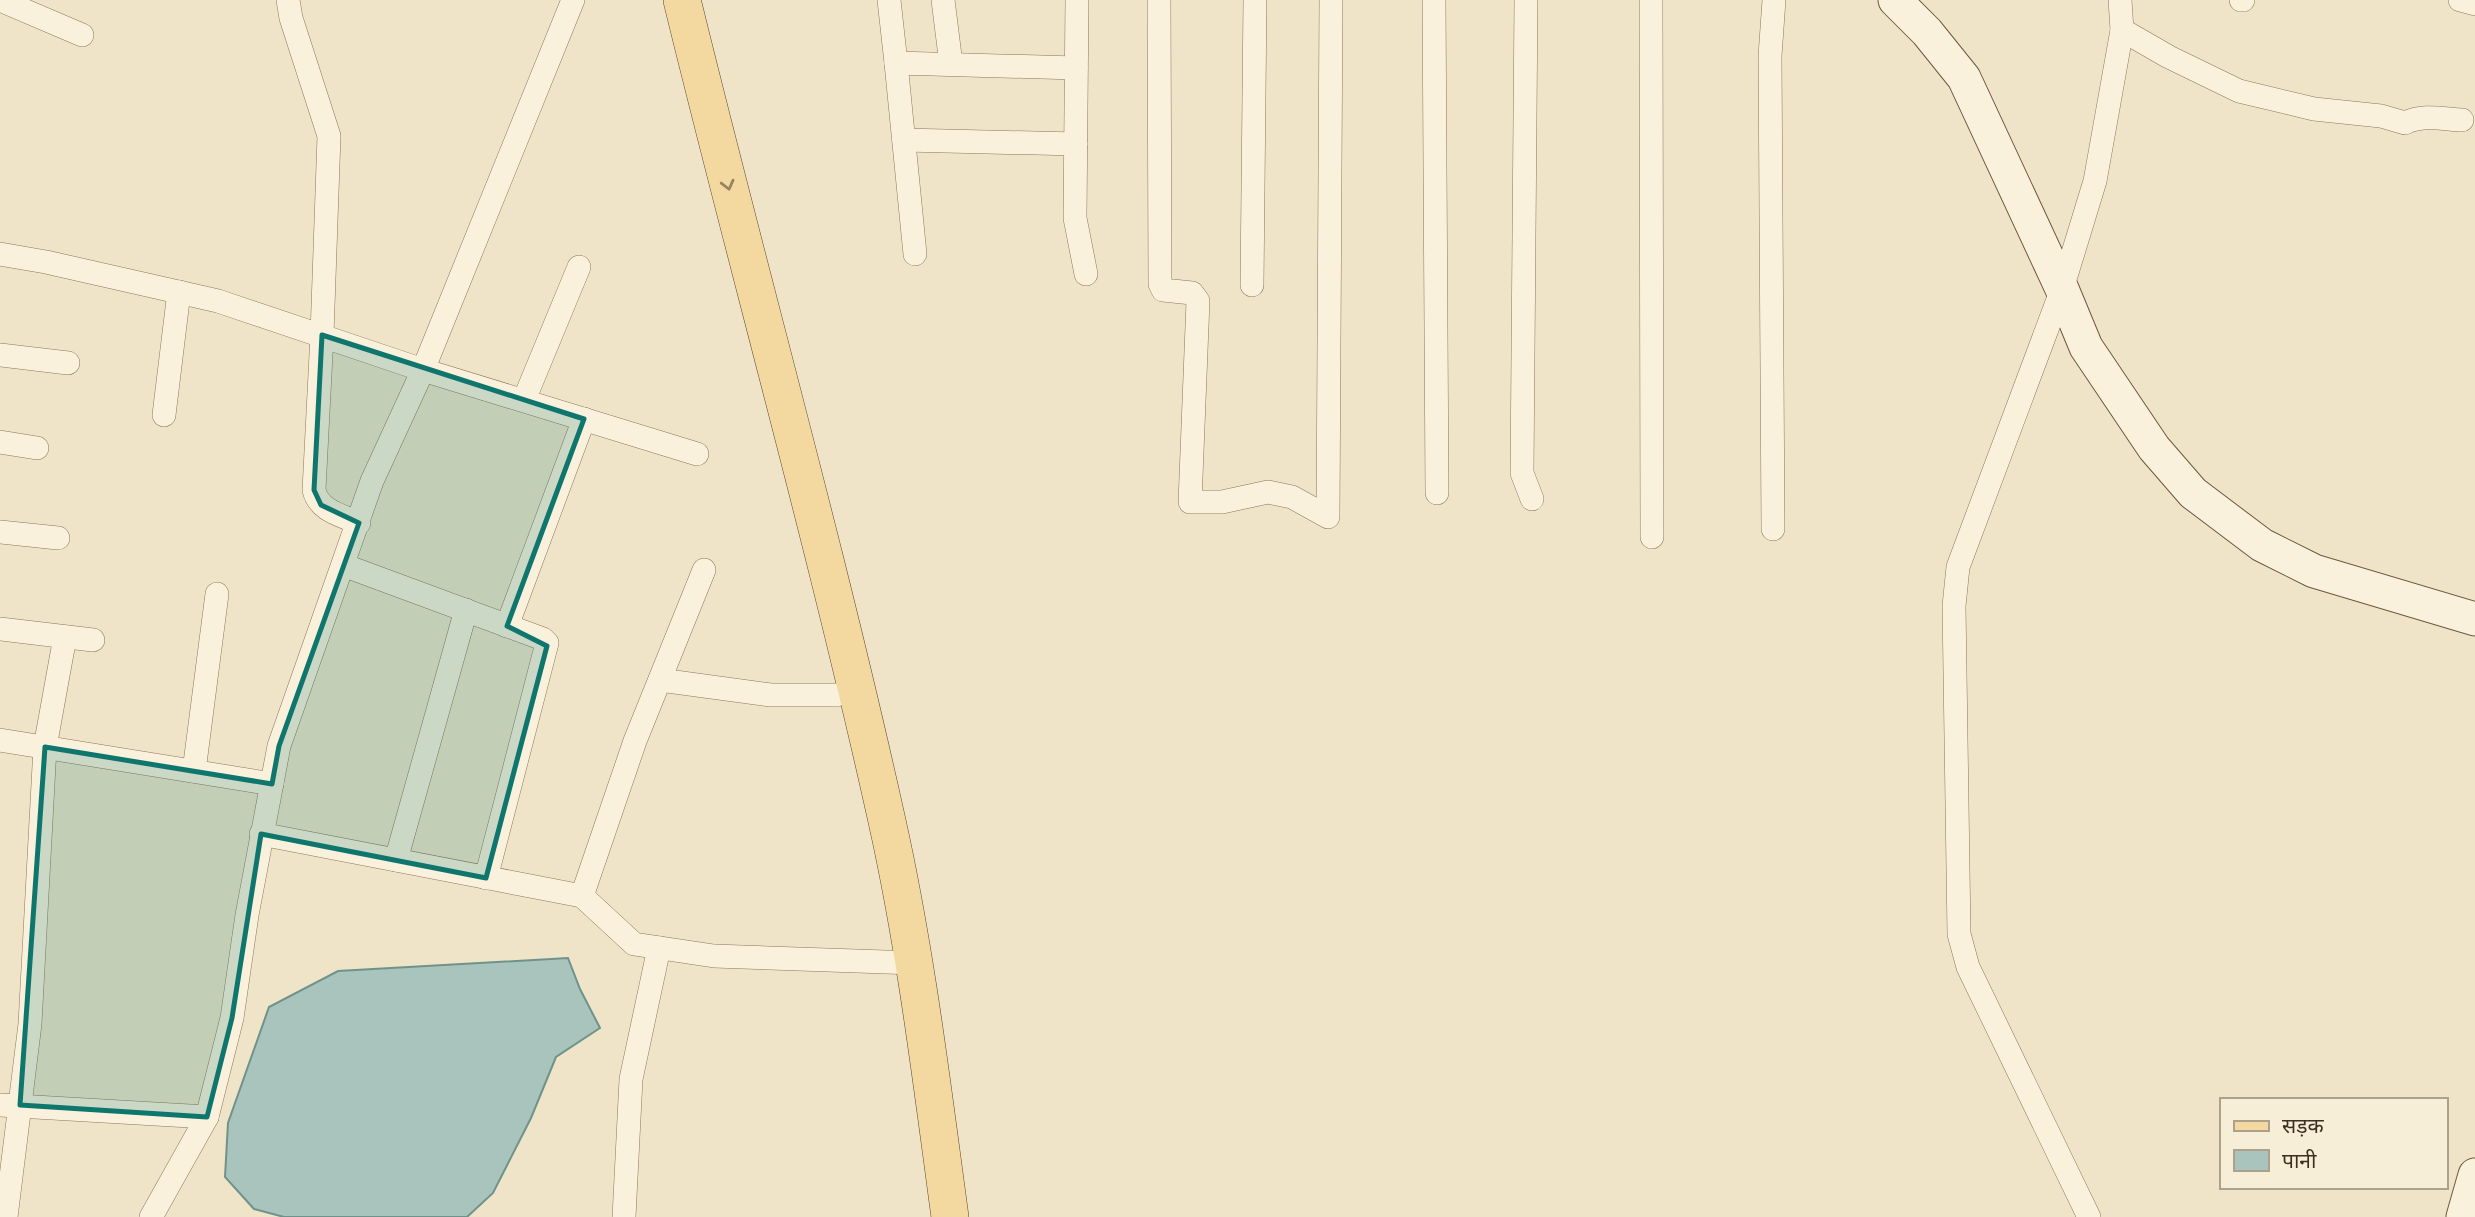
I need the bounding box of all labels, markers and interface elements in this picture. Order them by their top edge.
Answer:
one-way arrow [720,179,734,191]
legend [2220,1098,2447,1189]
text: सड़क [2282,1114,2324,1138]
text: पानी [2282,1149,2317,1173]

